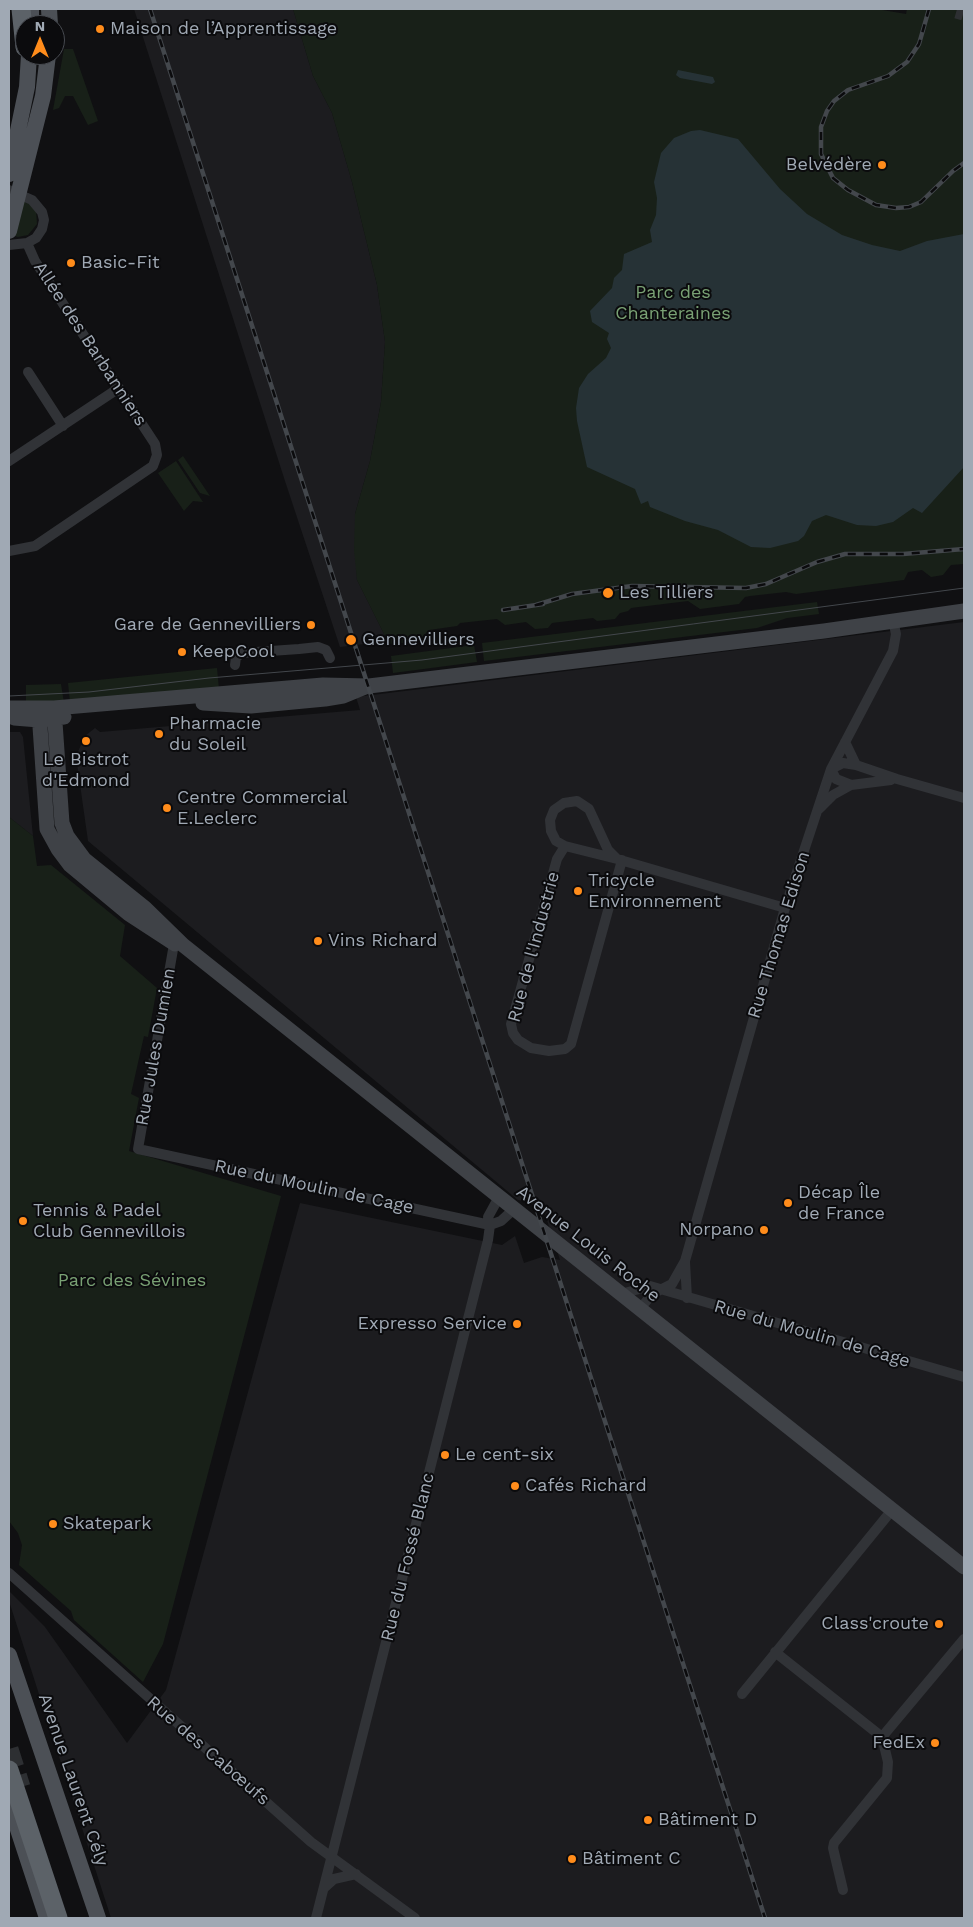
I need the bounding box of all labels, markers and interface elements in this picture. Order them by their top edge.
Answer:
north arrow [15,15,65,65]
text: N [35,18,45,34]
place label: Maison de l’Apprentissage [110,18,337,40]
marker: Maison de l’Apprentissage [94,23,106,35]
place label: Belvédère [786,154,872,176]
marker: Belvédère [876,159,888,171]
place label: Basic-Fit [81,252,159,274]
marker: Basic-Fit [65,257,77,269]
street label: Allée des Barbanniers [29,258,151,430]
park label: Parc des Chanteraines [615,282,731,324]
place label: Les Tilliers [619,582,714,604]
marker: Les Tilliers [601,586,615,600]
place label: Gare de Gennevilliers [114,614,301,636]
marker: Gare de Gennevilliers [305,619,317,631]
place label: Gennevilliers [362,629,475,651]
marker: Gennevilliers [344,633,358,647]
place label: KeepCool [192,641,275,663]
marker: KeepCool [176,646,188,658]
place label: Pharmacie du Soleil [169,713,261,756]
marker: Pharmacie du Soleil [153,728,165,740]
marker: Le Bistrot d'Edmond [80,735,92,747]
place label: Le Bistrot d'Edmond [42,749,130,792]
place label: Centre Commercial E.Leclerc [177,787,347,830]
marker: Centre Commercial E.Leclerc [161,802,173,814]
street label: Rue Thomas Edison [743,849,815,1021]
street label: Rue de l'Industrie [504,869,564,1025]
place label: Tricycle Environnement [588,870,721,912]
marker: Tricycle Environnement [572,885,584,897]
place label: Vins Richard [328,930,438,952]
marker: Vins Richard [312,935,324,947]
street label: Rue Jules Dumien [132,967,180,1127]
street label: Rue du Moulin de Cage [212,1155,416,1219]
street label: Avenue Louis Roche [512,1181,664,1307]
place label: Décap Île de France [798,1182,885,1224]
marker: Décap Île de France [782,1197,794,1209]
place label: Tennis & Padel Club Gennevillois [33,1200,185,1242]
marker: Tennis & Padel Club Gennevillois [17,1215,29,1227]
place label: Norpano [679,1219,754,1241]
marker: Norpano [758,1224,770,1236]
park label: Parc des Sévines [58,1270,206,1292]
street label: Rue du Moulin de Cage [711,1296,913,1372]
place label: Expresso Service [357,1313,507,1335]
marker: Expresso Service [511,1318,523,1330]
place label: Le cent-six [455,1444,554,1466]
marker: Le cent-six [439,1449,451,1461]
street label: Rue du Fossé Blanc [377,1471,439,1643]
place label: Cafés Richard [525,1475,647,1497]
marker: Cafés Richard [509,1480,521,1492]
place label: Skatepark [63,1513,151,1535]
marker: Skatepark [47,1518,59,1530]
place label: Class'croute [821,1613,929,1635]
marker: Class'croute [933,1618,945,1630]
street label: Avenue Laurent Cély [33,1691,113,1869]
street label: Rue des Cabœufs [142,1692,274,1810]
place label: FedEx [872,1732,925,1754]
marker: FedEx [929,1737,941,1749]
place label: Bâtiment D [658,1809,757,1831]
marker: Bâtiment D [642,1814,654,1826]
place label: Bâtiment C [582,1848,680,1870]
marker: Bâtiment C [566,1853,578,1865]

